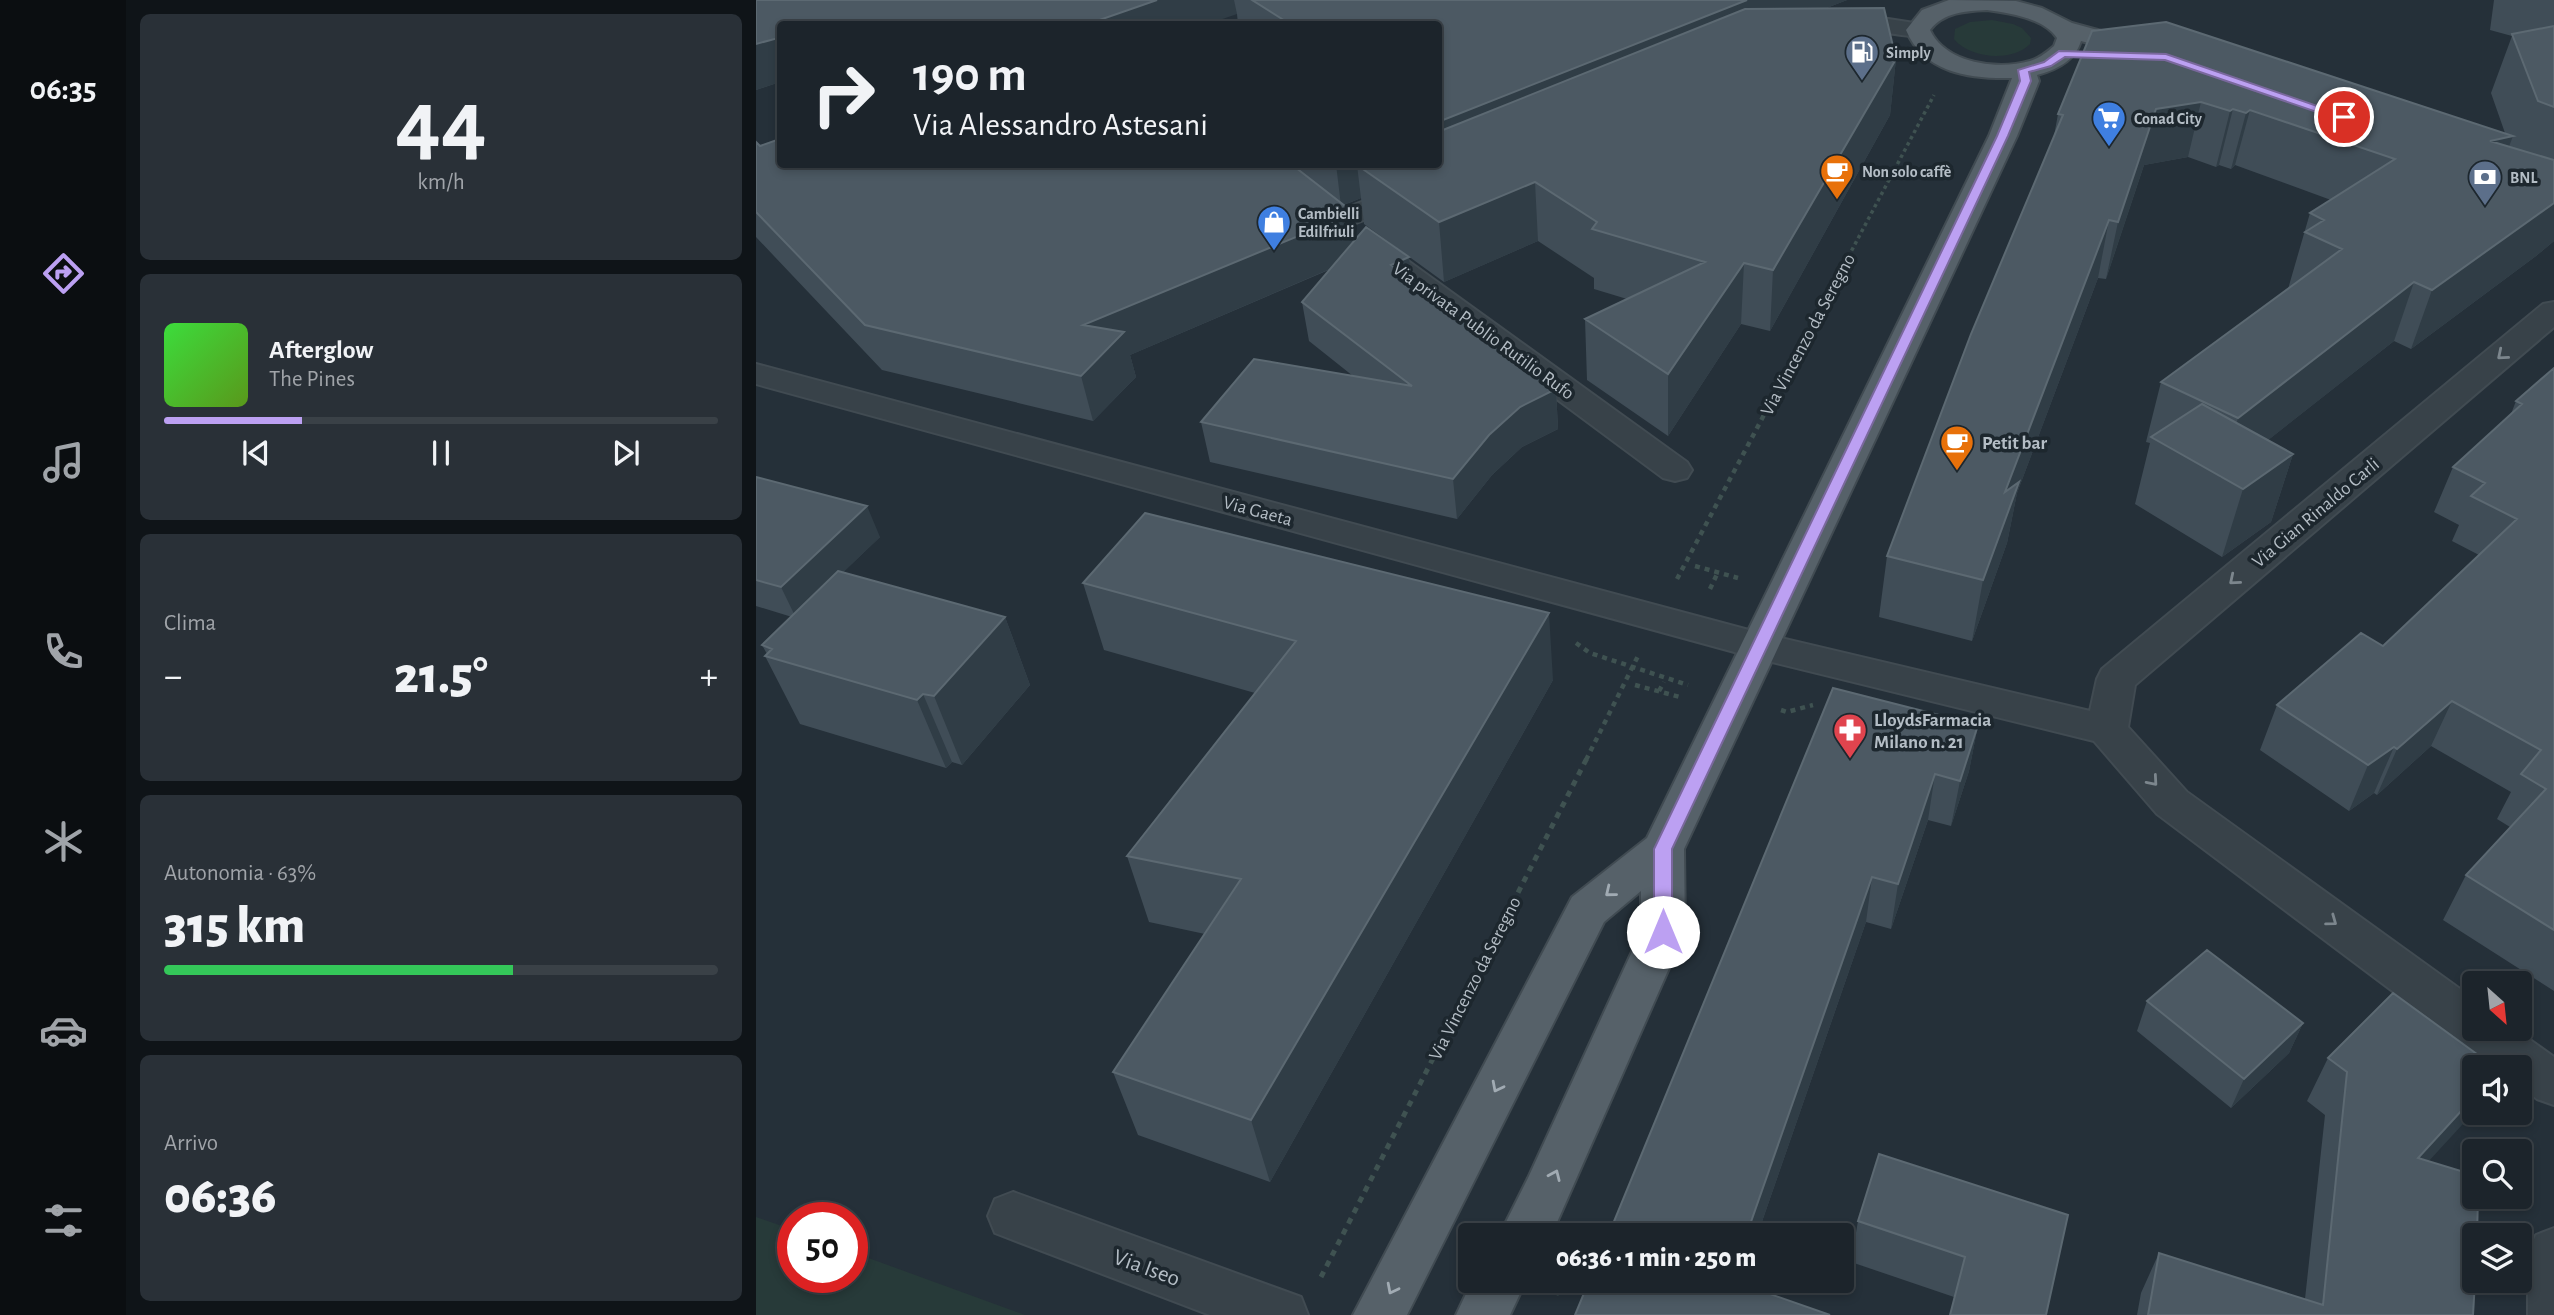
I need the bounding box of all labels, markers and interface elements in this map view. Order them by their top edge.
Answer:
fuel station icon: Simply [1843,33,1881,82]
place label: Simply [1886,45,1932,62]
icon: right [798,49,889,140]
text: 190 m [913,51,1027,100]
text: 06:35 [29,73,97,105]
text: 44 [395,78,487,169]
pin [2314,87,2374,147]
icon: arrive [2325,98,2363,136]
supermarket icon: Conad City [2090,99,2128,148]
text: Via Alessandro Astesani [913,109,1208,141]
place label: Conad City [2134,111,2203,128]
cafe icon: Non solo caffè [1818,152,1856,201]
bank icon: BNL [2466,158,2504,207]
place label: Non solo caffè [1862,164,1952,180]
place label: BNL [2510,170,2537,186]
text: km/h [417,171,465,194]
shop icon: Cambielli Edilfriuli [1255,203,1293,252]
place label: Cambielli Edilfriuli [1298,206,1359,240]
icon: directions [39,249,88,298]
street label: Via Vincenzo da Seregno [1758,251,1859,419]
street label: Via privata Publio Rutilio Rufo [1389,259,1577,403]
text: Afterglow [269,337,373,363]
one-way arrow [2497,347,2510,359]
text: The Pines [269,368,355,391]
cafe icon: Petit bar [1938,423,1976,472]
icon: previous [237,434,275,472]
icon: pause [422,434,460,472]
icon: next [607,434,645,472]
place label: Petit bar [1982,434,2048,453]
icon: music [39,438,88,487]
street label: Via Gian Rinaldo Carli [2249,455,2383,572]
street label: Via Gaeta [1221,493,1294,530]
one-way arrow [2229,572,2242,584]
text: Clima [164,612,216,635]
icon: phone [39,627,88,676]
text: 21.5° [394,650,488,702]
text: − [164,658,182,696]
text: + [700,658,718,696]
pharmacy icon: LloydsFarmacia Milano n. 21 [1831,711,1869,760]
place label: LloydsFarmacia Milano n. 21 [1874,711,1991,752]
one-way arrow [2145,773,2157,786]
icon: climate [39,817,88,866]
text: Autonomia · 63% [164,862,316,885]
one-way arrow [1605,884,1618,896]
street label: Via Vincenzo da Seregno [1426,894,1525,1063]
position arrow [1626,895,1700,969]
text: 315 km [164,900,305,952]
one-way arrow [2324,912,2337,925]
north arrow [2462,971,2532,1041]
map controls [2462,971,2532,1293]
icon: car [39,1006,88,1055]
button: sound [2462,1055,2532,1125]
one-way arrow [1491,1080,1505,1092]
text: Arrivo [164,1132,218,1155]
button: search [2462,1139,2532,1209]
one-way arrow [1547,1169,1561,1182]
text: 06:36 [164,1170,277,1222]
icon: filters [39,1196,88,1245]
speed limit sign: 50 [777,1202,868,1293]
button: layers [2462,1223,2532,1293]
text: 06:36 · 1 min · 250 m [1556,1245,1756,1271]
street label: Via Iseo [1110,1246,1183,1291]
one-way arrow [1387,1282,1401,1294]

